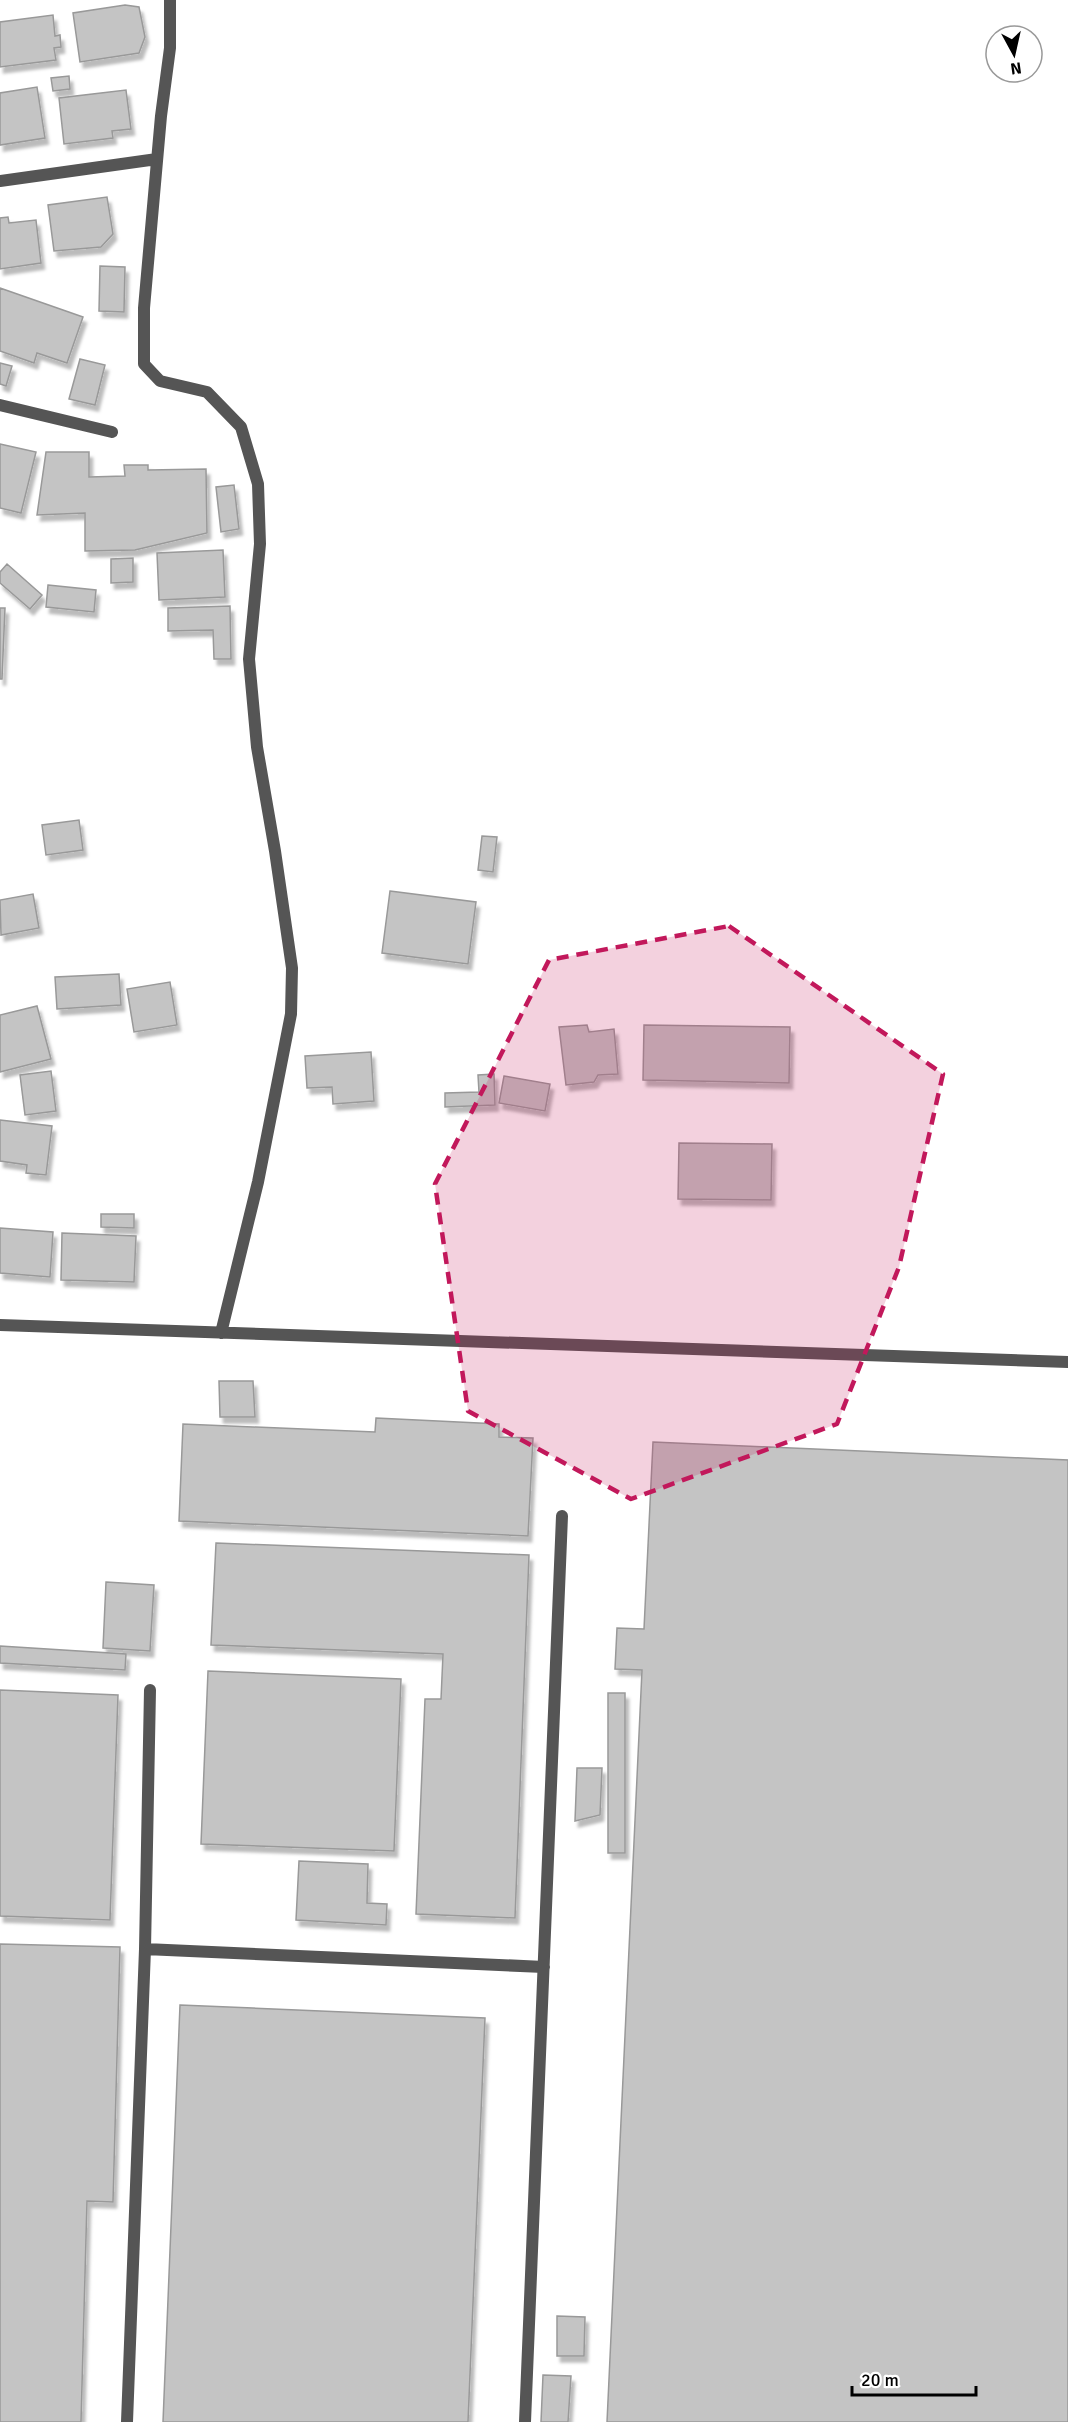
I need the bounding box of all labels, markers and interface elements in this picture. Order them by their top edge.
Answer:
north arrow [984,24,1044,84]
text: N [1009,57,1023,79]
scale bar [852,2359,976,2397]
text: 20 m [861,2369,899,2391]

